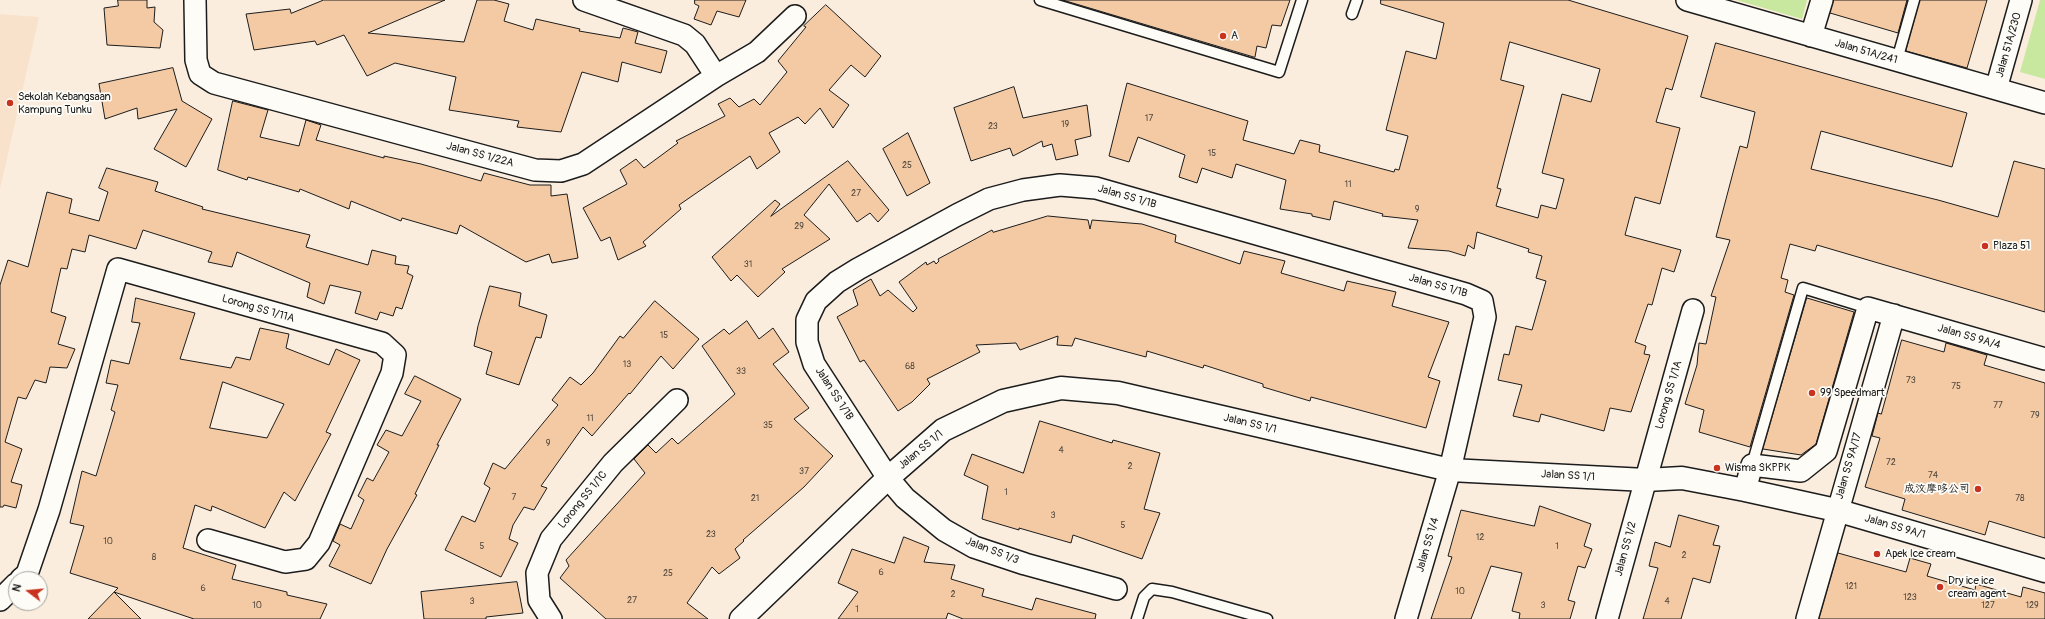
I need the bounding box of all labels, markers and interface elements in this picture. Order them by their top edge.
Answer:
street label: Jalan 51A/230 [1993,11,2025,79]
place label: A [1231,29,1238,43]
marker: A [1218,31,1228,41]
street label: Jalan 51A/241 [1833,37,1899,67]
place label: Sekolah Kebangsaan Kampung Tunku [18,90,111,116]
marker: Sekolah Kebangsaan Kampung Tunku [5,98,15,108]
house number: 17 [1145,114,1153,124]
house number: 19 [1061,120,1069,130]
house number: 23 [988,122,998,132]
street label: Jalan SS 1/22A [445,140,515,170]
house number: 15 [1208,149,1216,159]
house number: 25 [902,161,912,171]
house number: 11 [1344,180,1352,190]
street label: Jalan SS 1/1B [1096,182,1158,212]
house number: 27 [851,189,861,199]
house number: 9 [1415,205,1419,215]
house number: 29 [794,222,804,232]
place label: Plaza 51 [1993,239,2030,253]
marker: Plaza 51 [1980,241,1990,251]
house number: 31 [744,260,752,270]
street label: Jalan SS 1/1B [1407,271,1469,301]
street label: Lorong SS 1/11A [220,292,296,326]
street label: Jalan SS 9A/4 [1936,322,2002,352]
house number: 15 [660,331,668,341]
street label: Lorong SS 1/1A [1653,359,1685,431]
house number: 13 [623,360,631,370]
house number: 68 [905,362,915,372]
street label: Jalan SS 1/1B [812,365,856,423]
house number: 33 [736,367,746,377]
house number: 73 [1906,376,1916,386]
house number: 75 [1951,382,1961,392]
place label: 99 Speedmart [1820,386,1885,400]
marker: 99 Speedmart [1807,388,1817,398]
house number: 77 [1993,401,2003,411]
street label: Jalan SS 1/1 [1222,411,1278,437]
house number: 79 [2030,411,2040,421]
house number: 11 [586,414,594,424]
house number: 35 [763,421,773,431]
street label: Jalan SS 1/1 [896,428,946,472]
street label: Jalan SS 9A/17 [1833,431,1865,501]
house number: 9 [546,439,550,449]
house number: 4 [1058,446,1064,456]
house number: 72 [1886,458,1896,468]
place label: Wisma SKPPK [1725,461,1790,475]
house number: 2 [1127,462,1133,472]
marker: Wisma SKPPK [1712,463,1722,473]
house number: 37 [799,467,809,477]
street label: Jalan SS 1/1 [1541,468,1595,484]
street label: Lorong SS 1/1C [556,469,610,531]
house number: 74 [1928,471,1938,481]
place label: 成汶摩哆公司 [1904,482,1970,496]
marker: 成汶摩哆公司 [1973,484,1983,494]
house number: 1 [1004,488,1008,498]
house number: 7 [512,493,516,503]
house number: 21 [751,494,759,504]
house number: 78 [2015,494,2025,504]
house number: 3 [1050,511,1056,521]
street label: Jalan SS 9A/1 [1863,512,1927,542]
street label: Jalan SS 1/4 [1414,516,1442,574]
street label: Jalan SS 1/2 [1612,520,1640,578]
house number: 5 [1121,521,1125,531]
house number: 23 [706,530,716,540]
house number: 12 [1476,533,1484,543]
street label: Jalan SS 1/3 [963,535,1021,567]
house number: 10 [103,537,113,547]
house number: 5 [480,542,484,552]
house number: 1 [1555,542,1559,552]
place label: Apek Ice cream [1885,547,1956,561]
marker: Apek Ice cream [1872,549,1882,559]
house number: 2 [1681,551,1687,561]
house number: 8 [152,553,156,563]
house number: 6 [878,568,884,578]
house number: 25 [663,569,673,579]
north arrow [8,571,48,611]
place label: Dry ice ice cream agent [1948,574,2006,600]
text: N [10,582,24,593]
house number: 121 [1845,582,1857,592]
marker: Dry ice ice cream agent [1935,582,1945,592]
house number: 6 [200,584,206,594]
house number: 10 [1455,587,1465,597]
house number: 2 [950,590,956,600]
house number: 123 [1903,593,1917,603]
house number: 27 [627,596,637,606]
house number: 3 [469,597,475,607]
house number: 4 [1664,597,1670,607]
house number: 10 [252,601,262,611]
house number: 3 [1540,601,1546,611]
house number: 127 [1981,601,1995,611]
house number: 129 [2025,601,2039,611]
house number: 1 [855,605,859,615]

